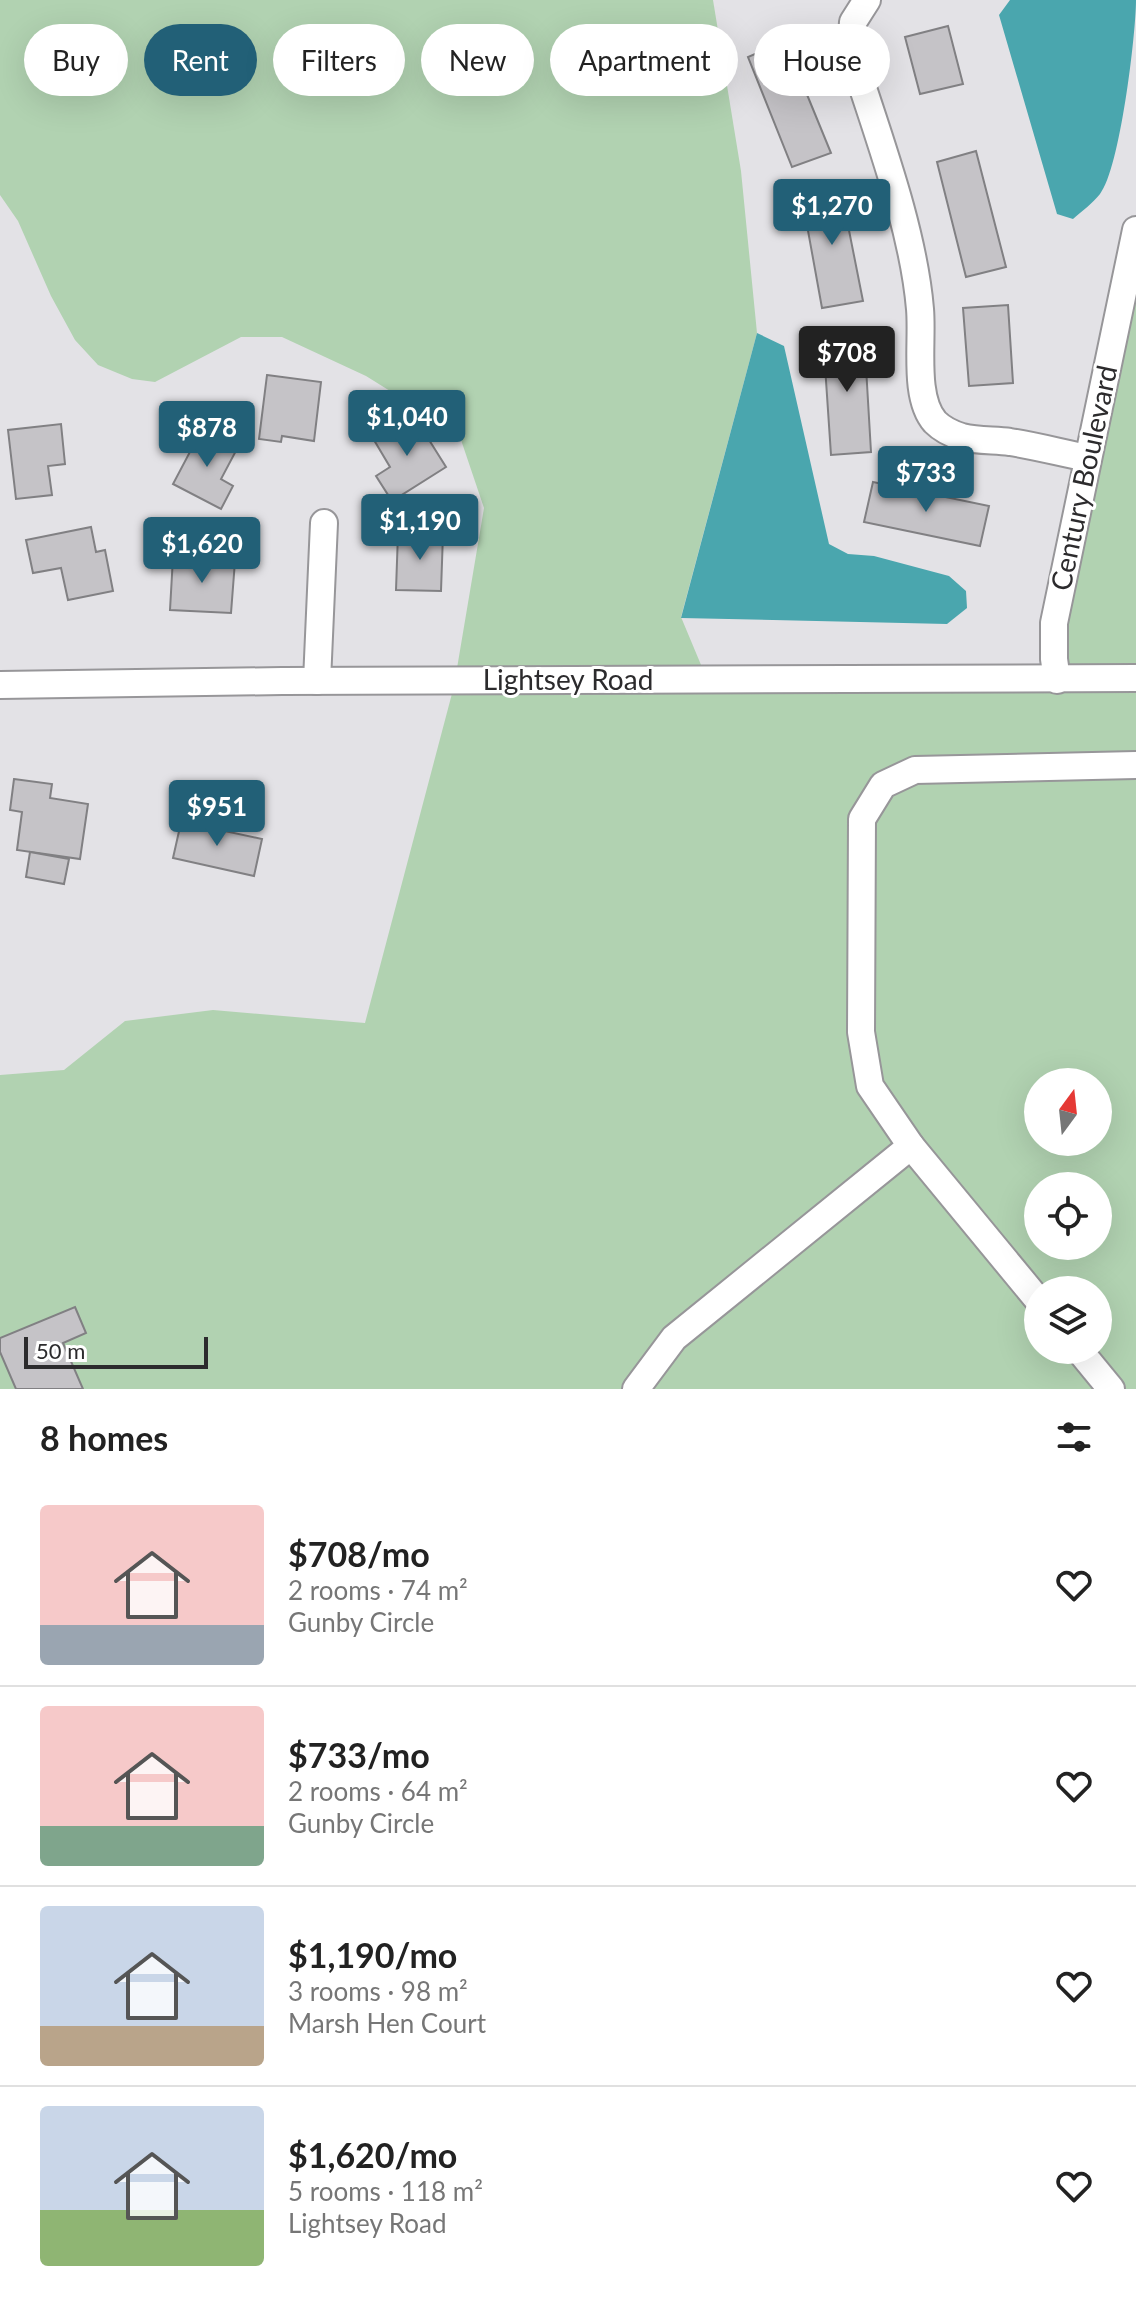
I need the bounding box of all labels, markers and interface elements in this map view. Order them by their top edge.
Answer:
chip: Buy [24,24,128,96]
chip: Rent [144,24,257,96]
chip: Filters [273,24,405,96]
chip: New [421,24,534,96]
chip: Apartment [550,24,738,96]
chip: House [754,24,890,96]
pin: $1,270 [767,179,897,247]
text: $1,270 [791,189,873,221]
pin: $708 [800,326,894,394]
text: $708 [817,336,877,368]
street label: Century Boulevard [1043,362,1123,593]
pin: $1,040 [342,390,472,458]
text: $1,040 [366,400,448,432]
pin: $878 [160,401,254,469]
text: $878 [177,411,237,443]
pin: $733 [879,446,973,514]
text: $733 [896,456,956,488]
pin: $1,190 [355,494,485,562]
text: $1,190 [379,504,461,536]
pin: $1,620 [137,517,267,585]
text: $1,620 [161,527,243,559]
street label: Lightsey Road [483,662,653,696]
pin: $951 [170,780,264,848]
text: $951 [187,790,247,822]
north arrow [1024,1068,1112,1156]
map controls [1024,1068,1112,1364]
button: locate [1024,1172,1112,1260]
button: layers [1024,1276,1112,1364]
scale bar [24,1333,208,1369]
text: 50 m [36,1337,85,1364]
icon: filters [1052,1415,1096,1459]
text: 8 homes [40,1417,168,1458]
text: $708/mo [288,1533,430,1574]
icon: home [104,1537,200,1633]
icon: heart [1052,1563,1096,1607]
text: 2 rooms · 74 m² [288,1574,468,1606]
text: Gunby Circle [288,1606,434,1638]
text: $733/mo [288,1734,430,1775]
icon: home [104,1738,200,1834]
icon: heart [1052,1764,1096,1808]
text: 2 rooms · 64 m² [288,1775,468,1807]
text: Gunby Circle [288,1807,434,1839]
text: $1,190/mo [288,1934,457,1975]
icon: home [104,1938,200,2034]
icon: heart [1052,1964,1096,2008]
text: 3 rooms · 98 m² [288,1975,468,2007]
text: Marsh Hen Court [288,2007,486,2039]
text: $1,620/mo [288,2134,457,2175]
icon: home [104,2138,200,2234]
icon: heart [1052,2164,1096,2208]
text: 5 rooms · 118 m² [288,2175,483,2207]
text: Lightsey Road [288,2207,447,2239]

